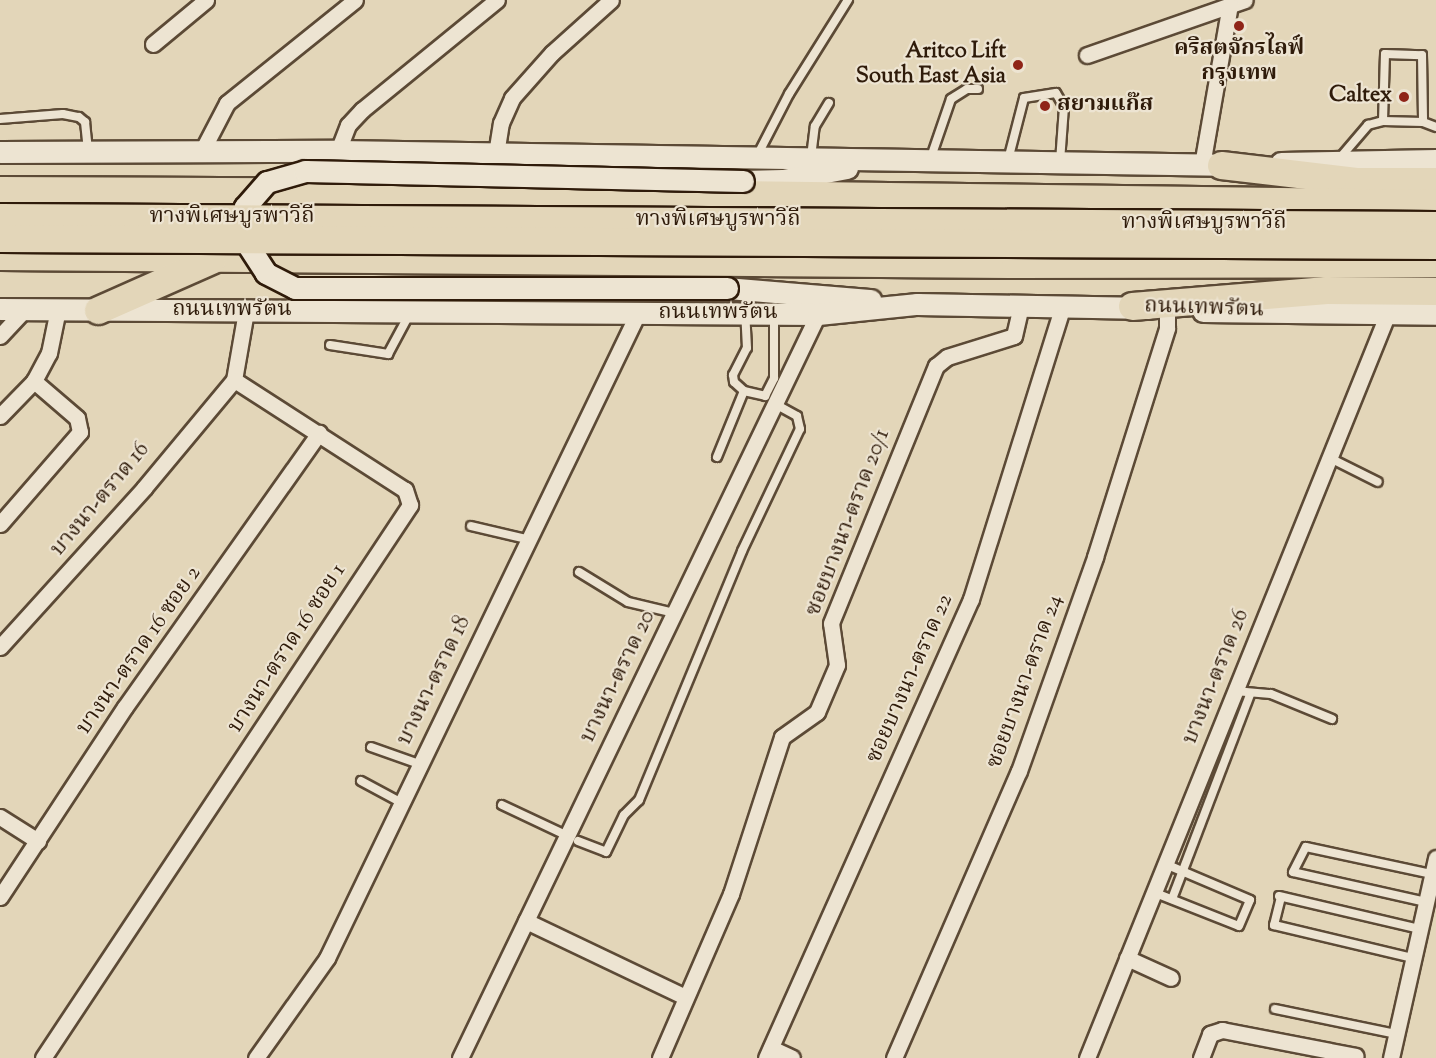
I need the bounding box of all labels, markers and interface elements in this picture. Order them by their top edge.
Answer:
marker: คริสตจักรไลฟ์ กรุงเทพ [1232,19,1246,33]
place label: คริสตจักรไลฟ์ กรุงเทพ [1174,36,1304,88]
place label: Aritco Lift South East Asia [856,39,1006,90]
marker: Aritco Lift South East Asia [1011,58,1025,72]
place label: Caltex [1329,84,1392,110]
marker: Caltex [1397,90,1411,104]
place label: สยามแก๊ส [1057,93,1153,119]
marker: สยามแก๊ส [1038,99,1052,113]
street label: ทางพิเศษบูรพาวิถี [149,205,315,231]
street label: ทางพิเศษบูรพาวิถี [635,208,801,234]
street label: ทางพิเศษบูรพาวิถี [1121,211,1287,237]
street label: ถนนเทพรัตน [1144,294,1264,324]
street label: ถนนเทพรัตน [172,298,292,324]
street label: ถนนเทพรัตน [658,301,778,327]
street label: ซอยบางนา-ตราด 20/1 [801,426,897,620]
street label: บางนา-ตราด 16 [46,438,156,562]
street label: บางนา-ตราด 16 ซอย 1 [223,559,353,739]
street label: บางนา-ตราด 16 ซอย 2 [72,562,208,740]
street label: ซอยบางนา-ตราด 22 [862,591,960,767]
street label: ซอยบางนา-ตราด 24 [982,592,1070,772]
street label: บางนา-ตราด 20 [576,606,662,748]
street label: บางนา-ตราด 26 [1178,606,1256,748]
street label: บางนา-ตราด 18 [392,612,478,750]

